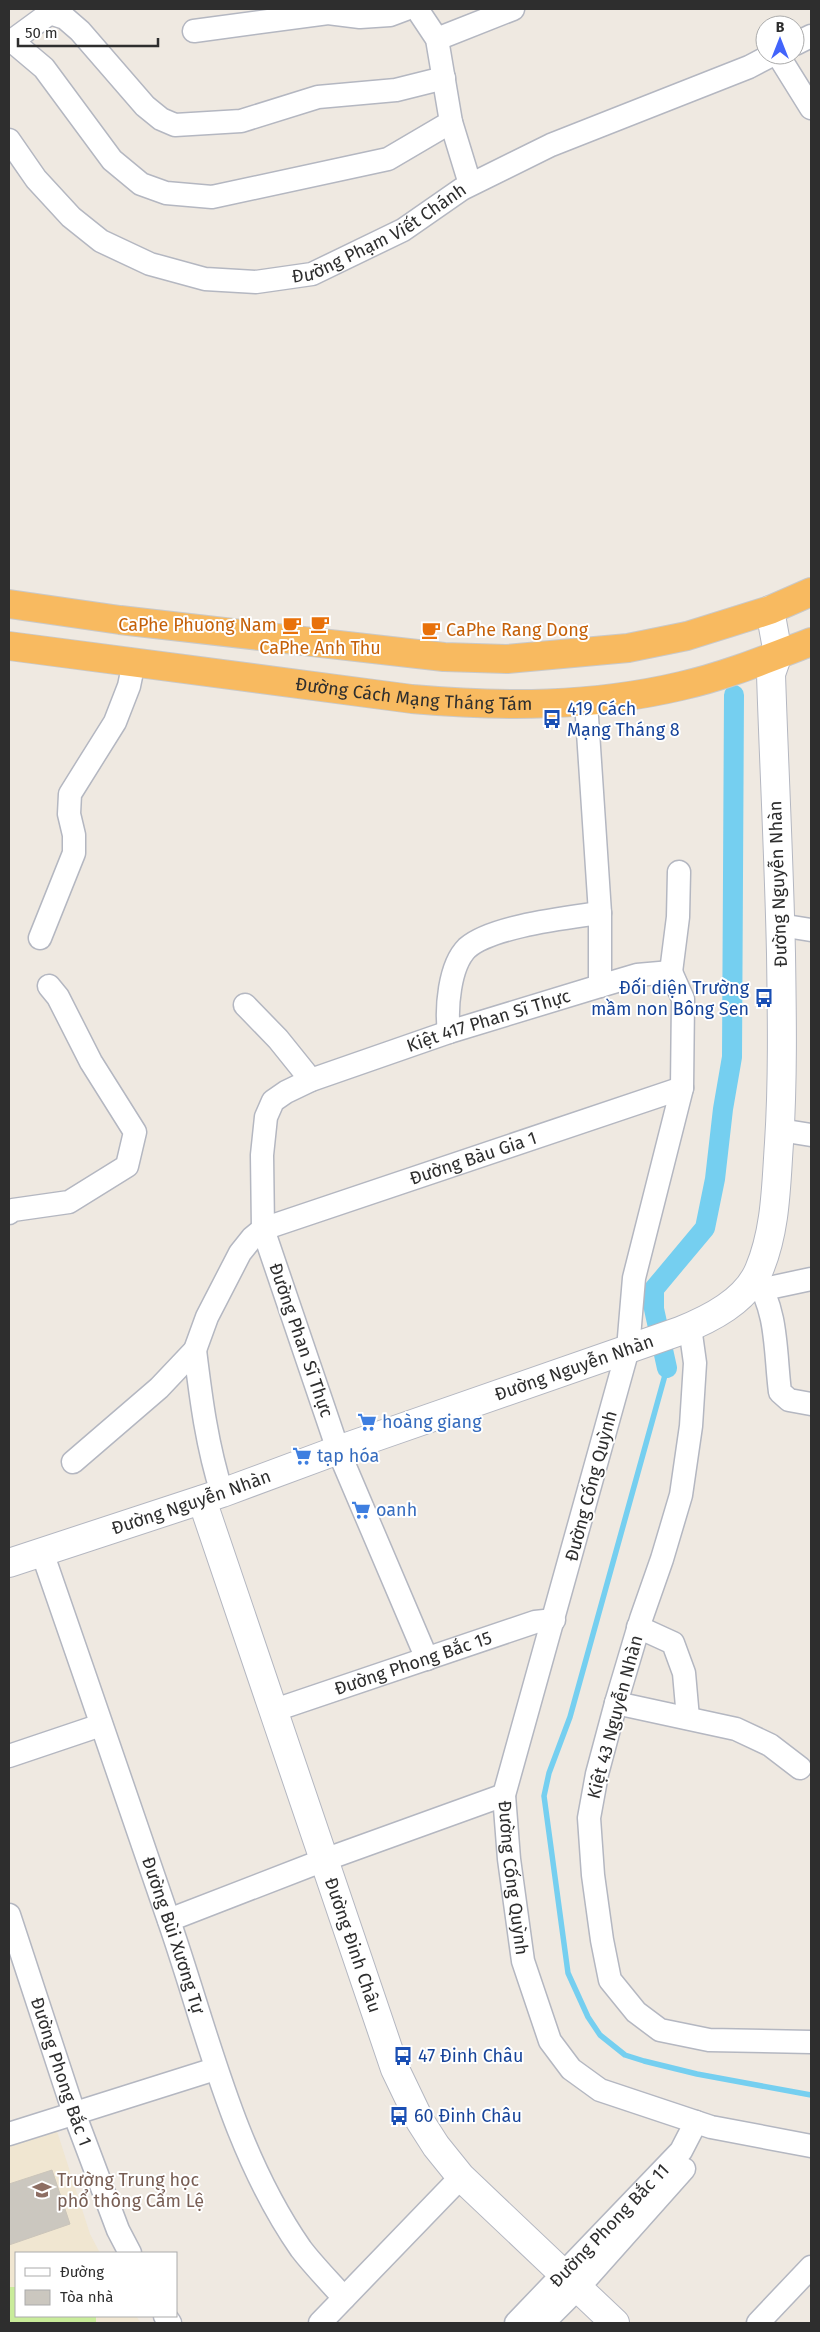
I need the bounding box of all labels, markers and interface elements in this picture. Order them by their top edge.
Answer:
scale bar [18,15,158,47]
north arrow [755,15,805,65]
text: B [776,19,785,36]
text: 50 m [25,24,58,42]
street label: Đường Phạm Viết Chánh [290,178,471,288]
cafe icon: CaPhe Anh Thu [309,613,331,635]
place label: CaPhe Phuong Nam [118,614,277,636]
cafe icon: CaPhe Phuong Nam [281,614,303,636]
cafe icon: CaPhe Rang Dong [420,619,442,641]
place label: CaPhe Rang Dong [446,619,589,641]
place label: CaPhe Anh Thu [259,637,381,659]
street label: Đường Cách Mạng Tháng Tám [294,673,532,715]
place label: 419 Cách Mạng Tháng 8 [567,698,680,741]
bus stop icon: 419 Cách Mạng Tháng 8 [541,708,563,730]
street label: Đường Nguyễn Nhàn [763,800,792,968]
place label: Đối diện Trường mầm non Bông Sen [591,977,750,1020]
street label: Kiệt 417 Phan Sĩ Thực [404,985,573,1057]
bus stop icon: Đối diện Trường mầm non Bông Sen [753,987,775,1009]
street label: Đường Bàu Gia 1 [407,1127,539,1190]
street label: Đường Phan Sĩ Thực [264,1260,338,1421]
street label: Đường Nguyễn Nhàn [492,1330,657,1406]
street label: Đường Cống Quỳnh [560,1408,622,1564]
supermarket icon: hoàng giang [356,1411,378,1433]
place label: hoàng giang [382,1411,482,1433]
supermarket icon: tạp hóa [291,1445,313,1467]
place label: tạp hóa [317,1445,379,1467]
street label: Đường Nguyễn Nhàn [109,1465,274,1540]
supermarket icon: oanh [350,1499,372,1521]
place label: oanh [376,1499,417,1521]
street label: Đường Phong Bắc 15 [332,1626,495,1700]
street label: Kiệt 43 Nguyễn Nhàn [582,1632,647,1801]
street label: Đường Cống Quỳnh [493,1800,533,1957]
street label: Đường Bùi Xương Tự [137,1854,209,2016]
street label: Đường Đinh Châu [320,1875,386,2016]
street label: Đường Phong Bắc 1 [26,1994,96,2149]
bus stop icon: 47 Đinh Châu [392,2045,414,2067]
place label: 47 Đinh Châu [418,2045,523,2067]
bus stop icon: 60 Đinh Châu [388,2105,410,2127]
place label: 60 Đinh Châu [414,2105,522,2127]
street label: Đường Phong Bắc 11 [545,2159,674,2292]
place label: Trường Trung học phổ thông Cẩm Lệ [57,2169,204,2212]
school or university icon: Trường Trung học phổ thông Cẩm Lệ [31,2179,53,2201]
legend [15,2252,178,2317]
text: Đường [60,2263,104,2281]
text: Tòa nhà [60,2288,113,2306]

